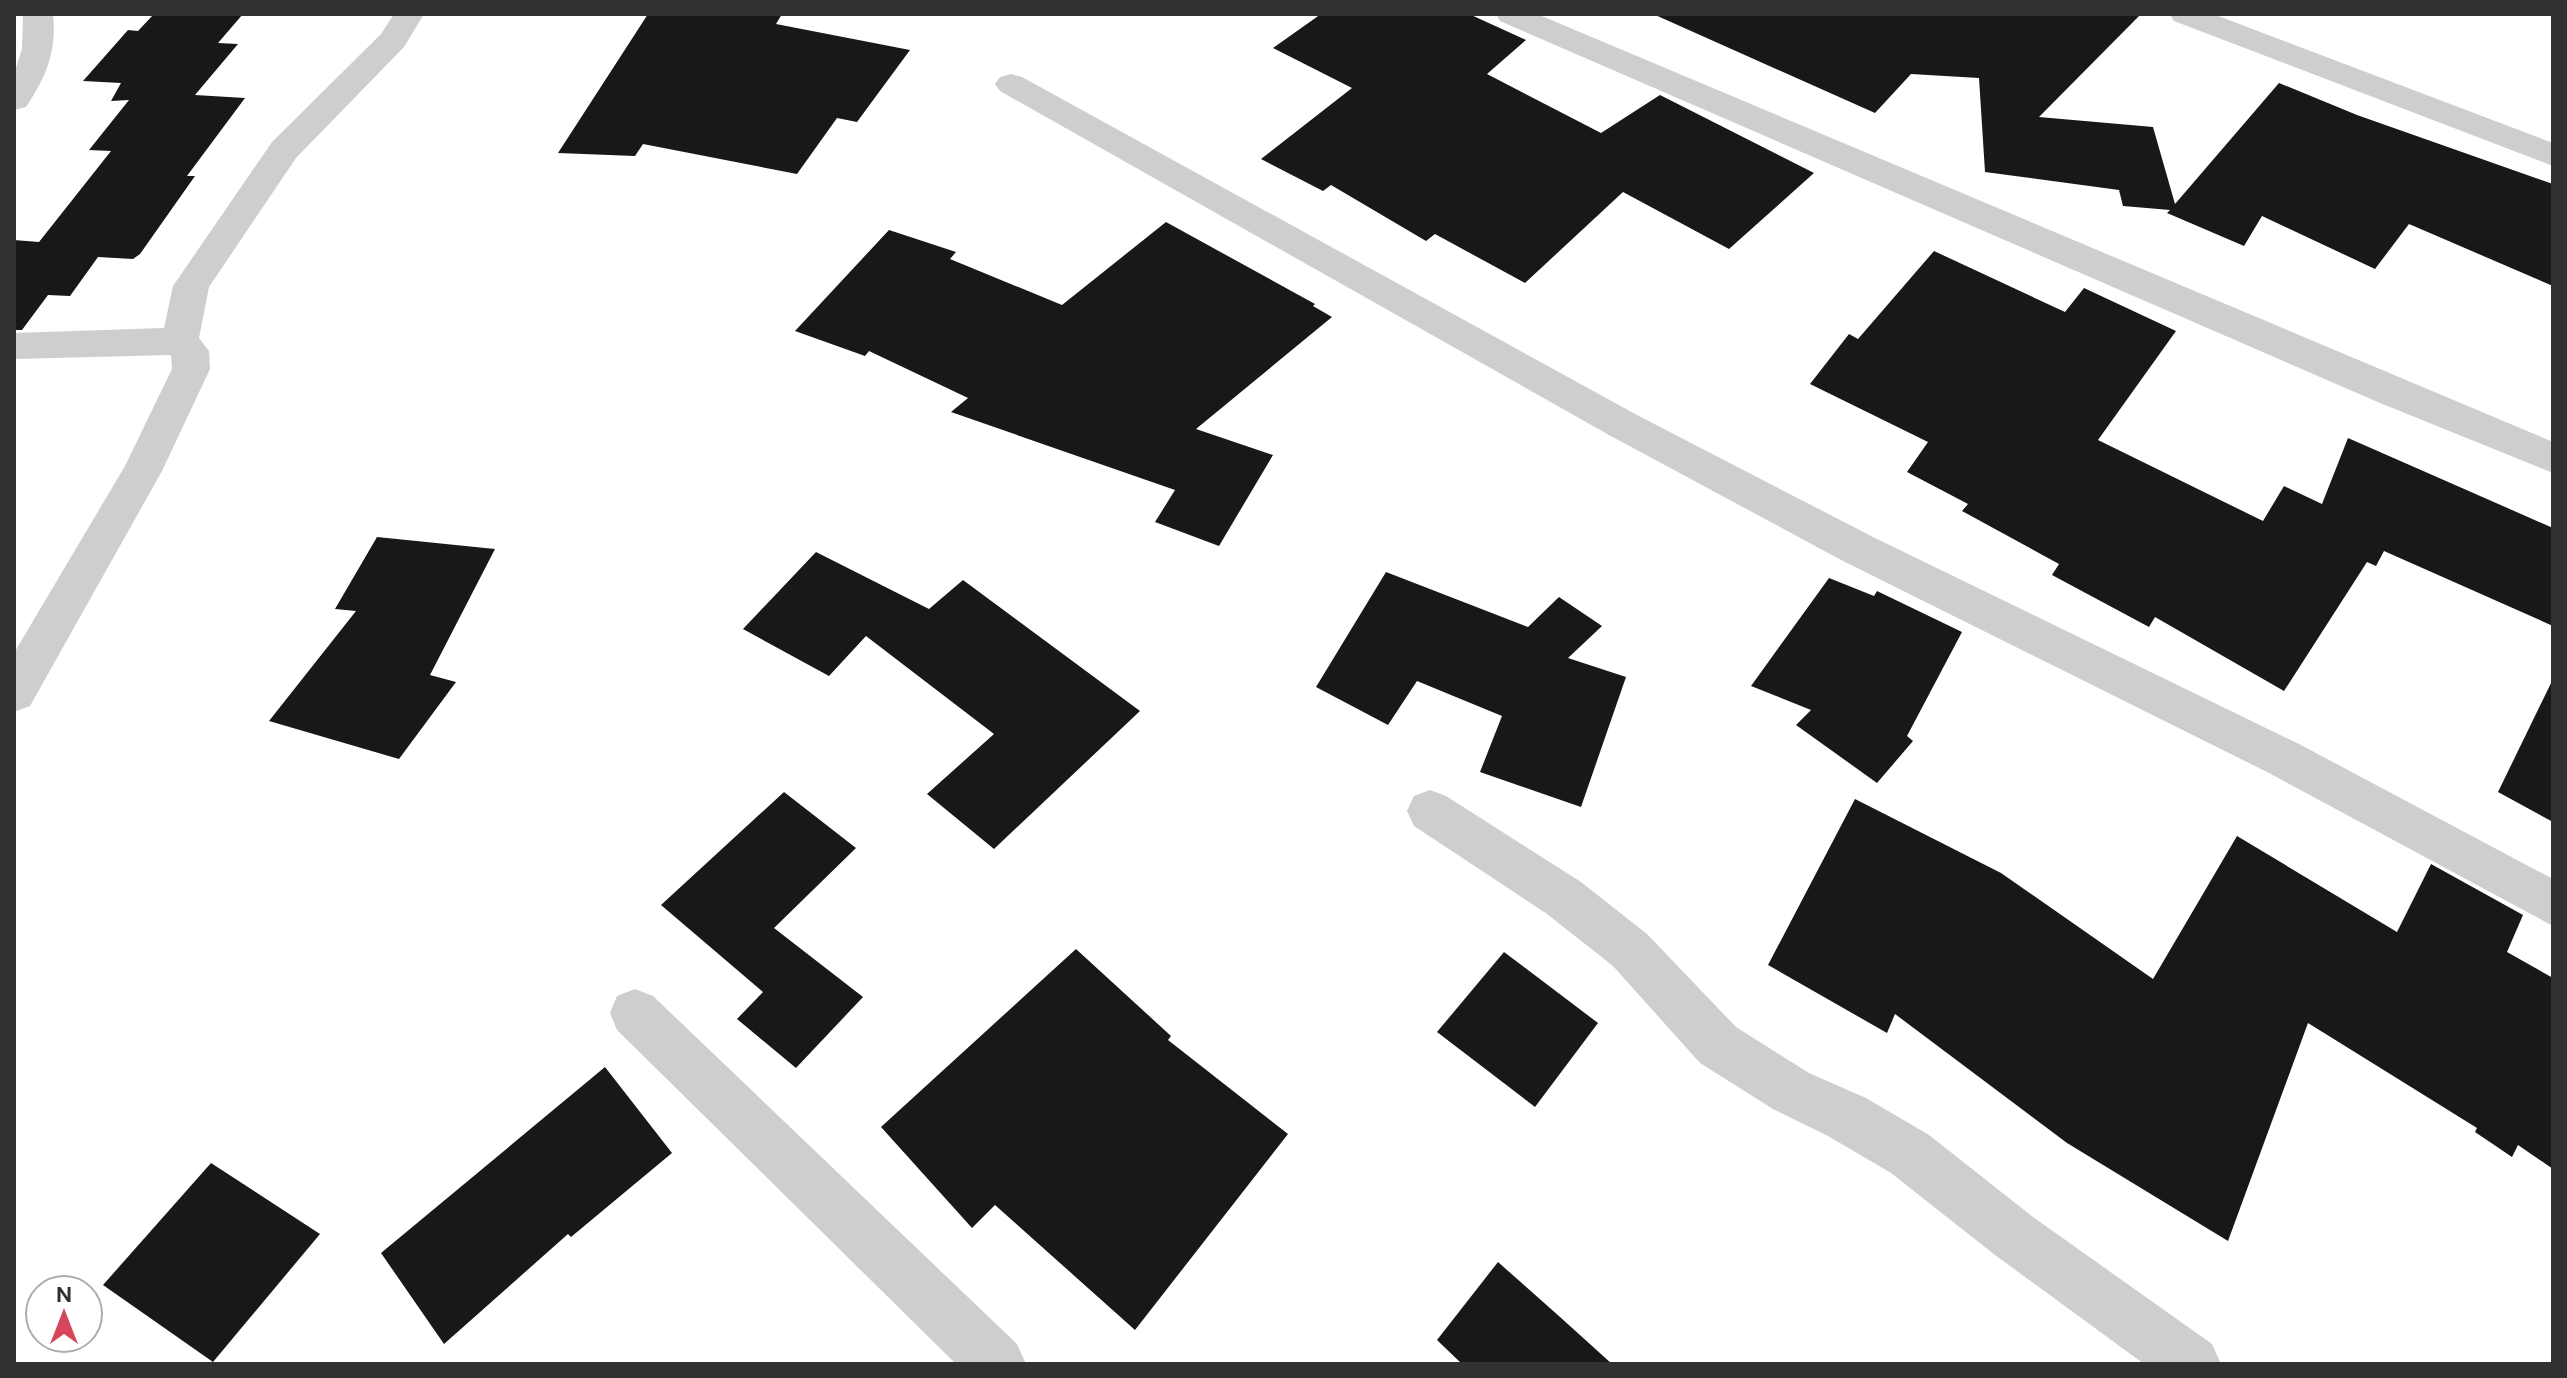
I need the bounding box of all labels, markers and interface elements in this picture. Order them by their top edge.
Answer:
north arrow [24,1274,104,1354]
text: N [56,1280,72,1309]

